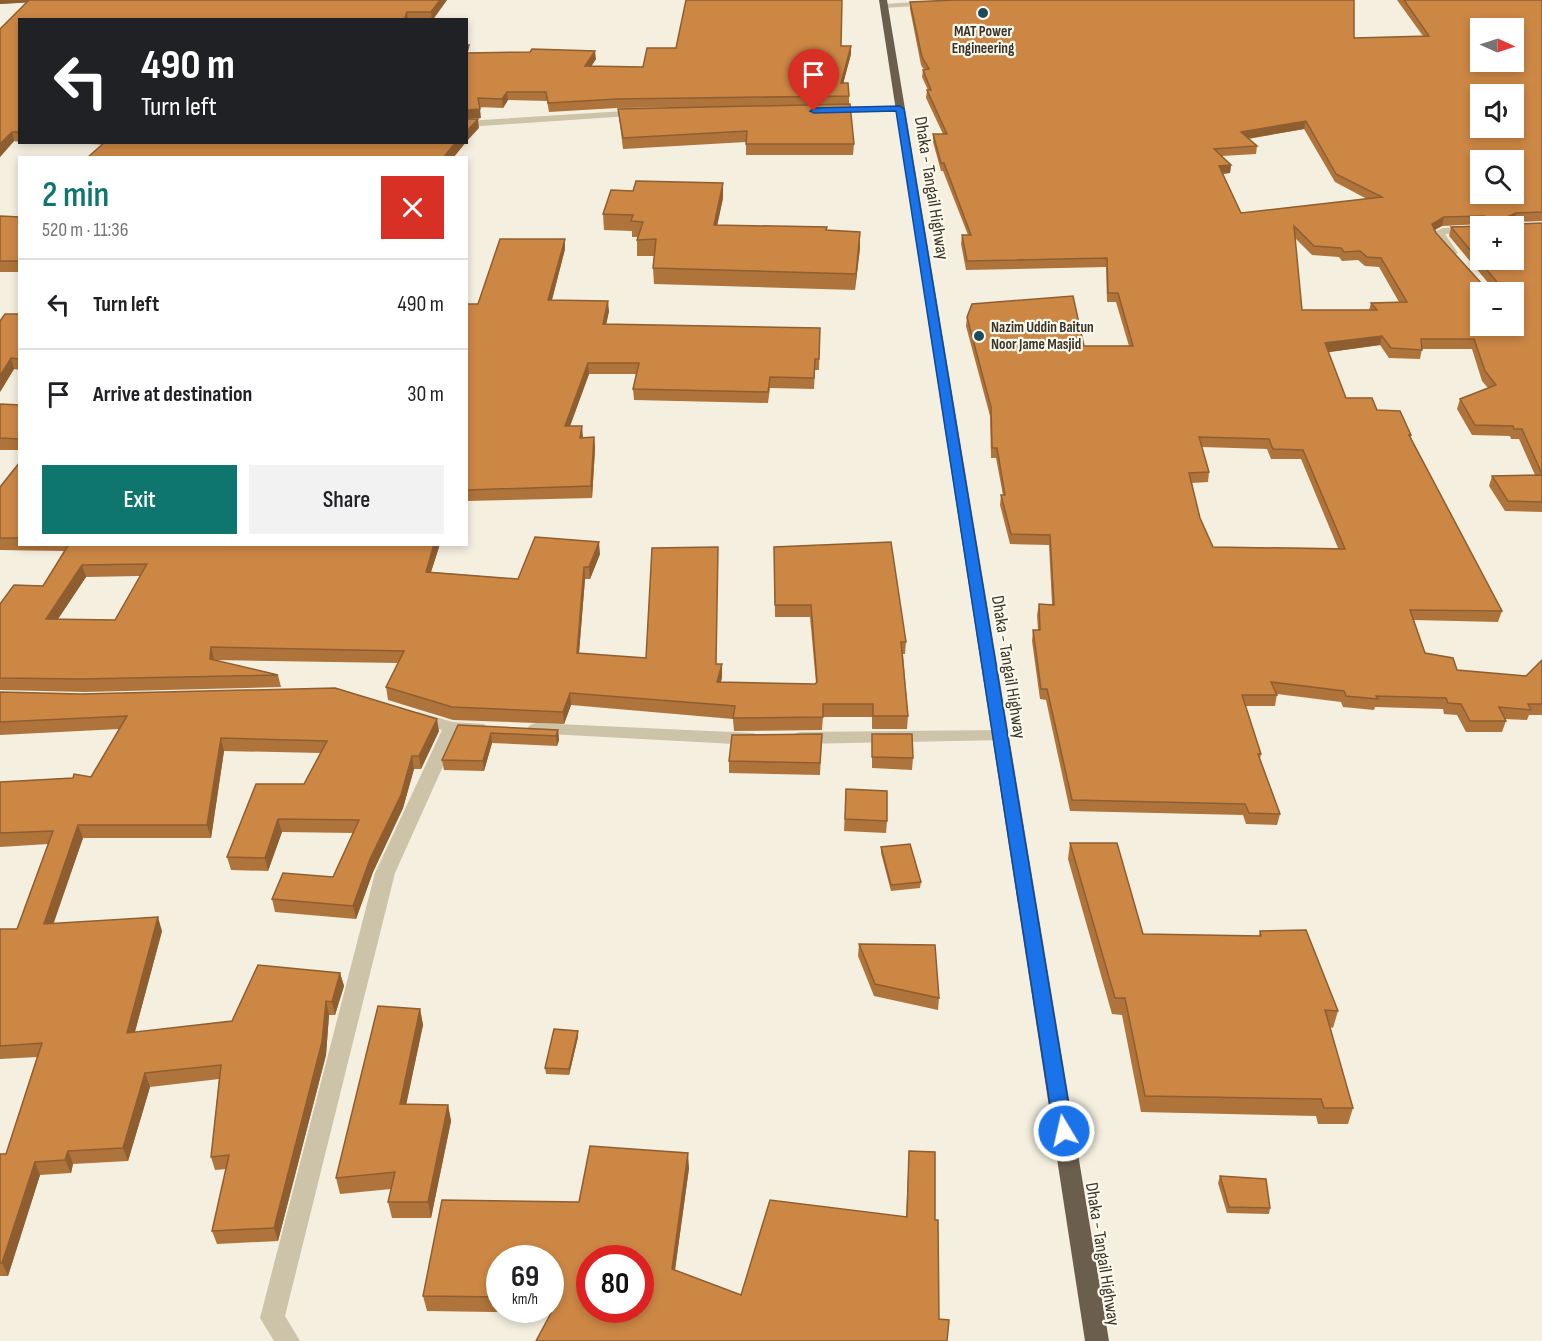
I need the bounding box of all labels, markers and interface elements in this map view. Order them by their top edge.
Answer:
marker: MAT Power Engineering [976,6,990,20]
north arrow [1470,18,1524,72]
map controls [1470,18,1524,336]
place label: MAT Power Engineering [952,22,1015,58]
text: 490 m [141,40,235,91]
icon: left [42,42,120,120]
pin [788,49,839,111]
icon: arrive [797,58,830,91]
button: sound [1470,84,1524,138]
text: Turn left [141,91,217,123]
street label: Dhaka - Tangail Highway [910,115,953,261]
button: search [1470,150,1524,204]
text: 2 min [42,174,109,217]
button: close [381,176,444,239]
button: + [1470,216,1524,270]
text: 520 m · 11:36 [42,218,128,242]
button: − [1470,282,1524,336]
icon: left [42,288,75,321]
text: Turn left [93,291,159,318]
text: 490 m [398,291,444,318]
place label: Nazim Uddin Baitun Noor Jame Masjid [991,318,1094,354]
marker: Nazim Uddin Baitun Noor Jame Masjid [972,329,986,343]
icon: arrive [42,378,75,411]
text: Arrive at destination [93,381,252,408]
text: 30 m [407,381,444,408]
button: Exit [42,465,237,534]
button: Share [249,465,444,534]
street label: Dhaka - Tangail Highway [987,594,1030,740]
position arrow [1032,1099,1096,1163]
street label: Dhaka - Tangail Highway [1081,1181,1124,1327]
speed limit sign: 80 [576,1245,654,1323]
text: 69 [511,1259,539,1295]
text: km/h [512,1290,538,1309]

